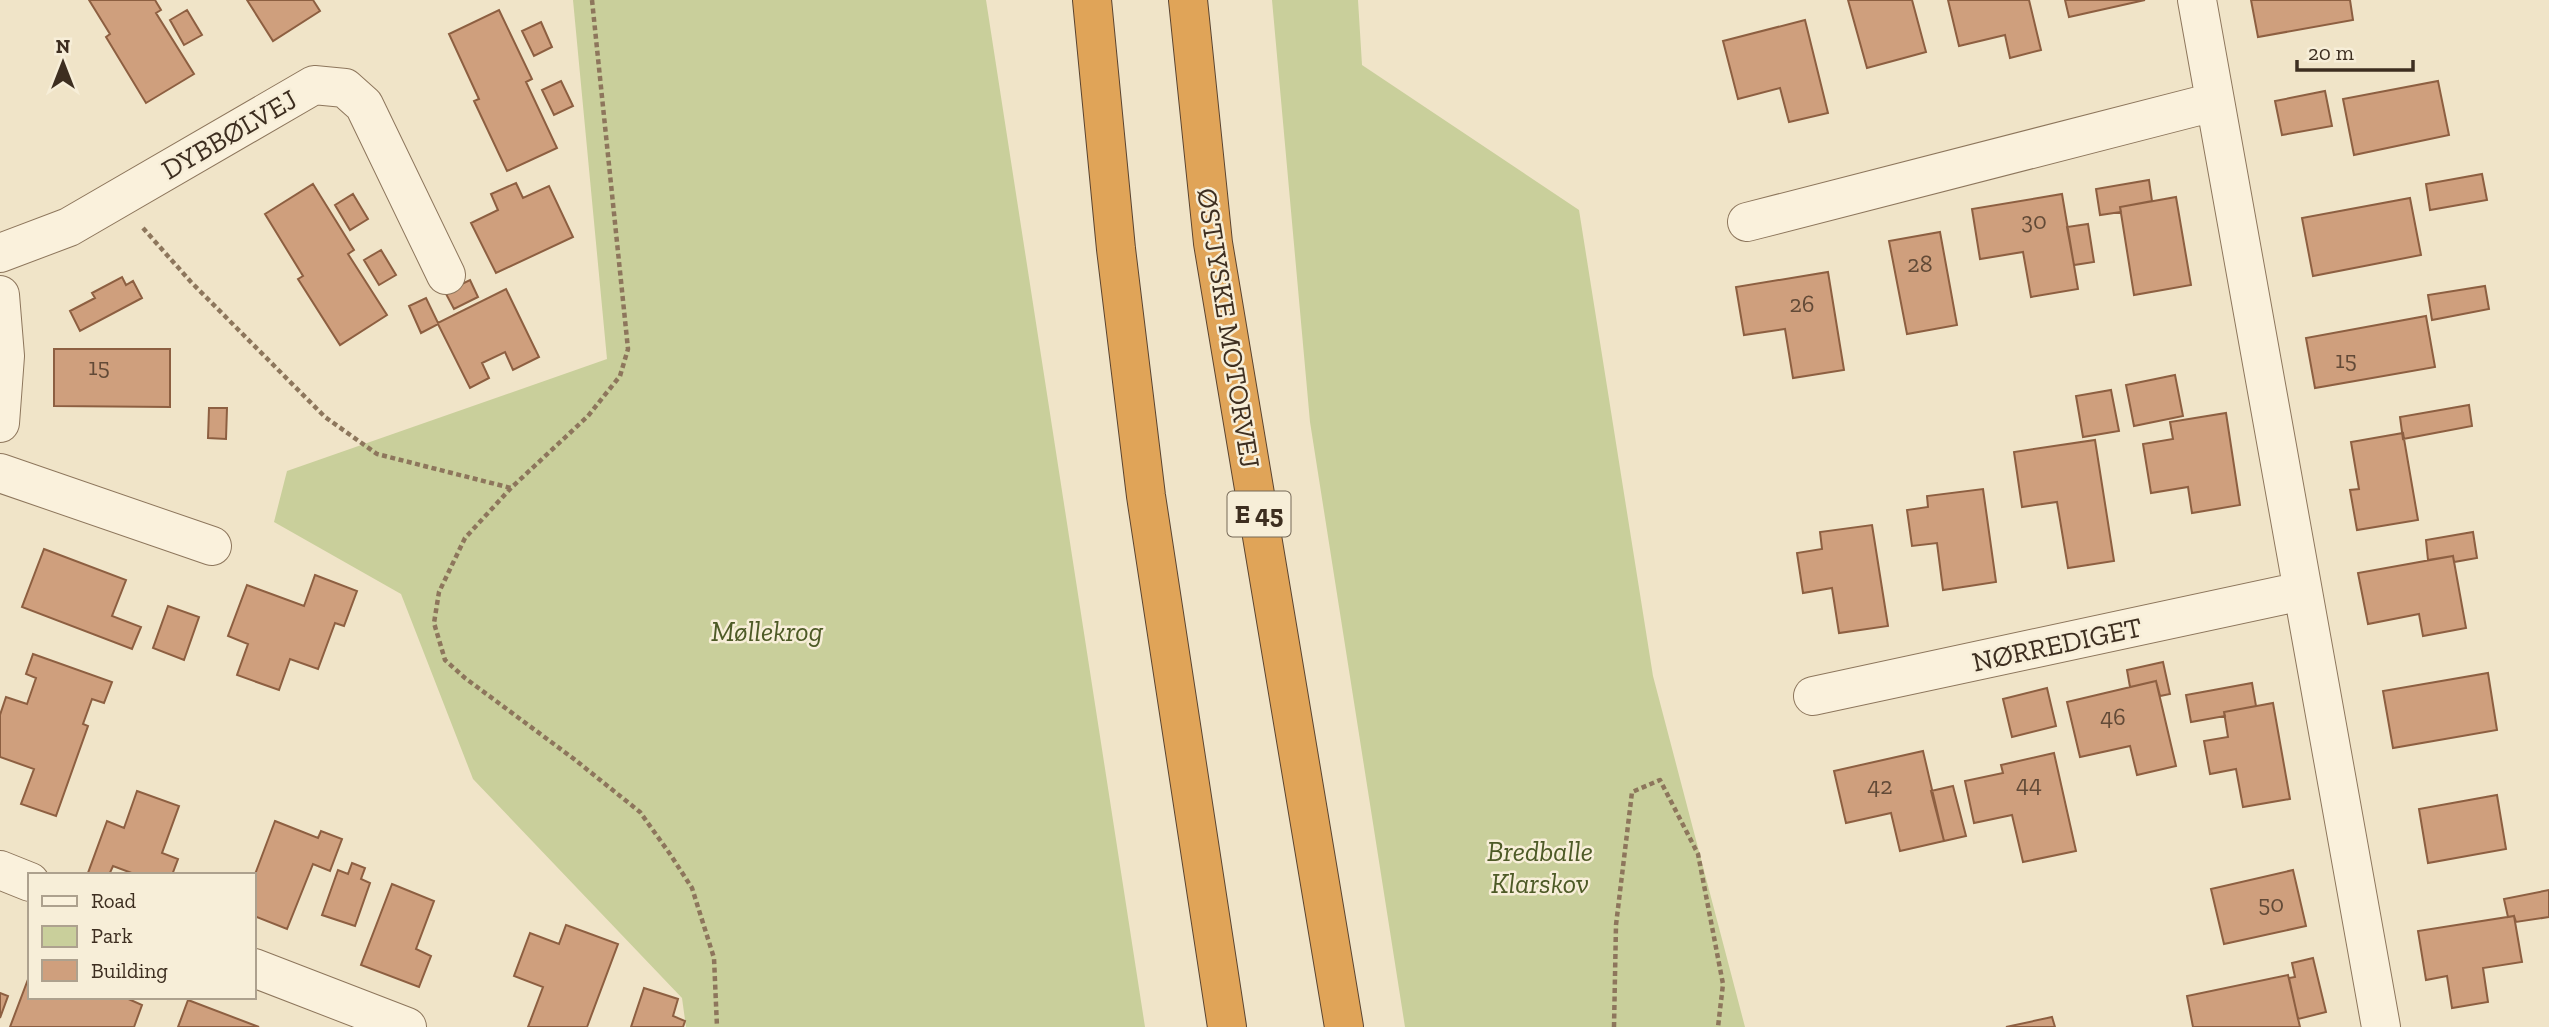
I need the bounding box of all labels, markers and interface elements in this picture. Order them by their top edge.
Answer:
north arrow [28,28,98,98]
scale bar [2297,28,2412,72]
text: N [56,35,70,58]
text: 20 m [2308,40,2354,65]
street label: DYBBØLVEJ [156,82,303,186]
street label: ØSTJYSKE MOTORVEJ [1190,186,1267,470]
house number: 30 [2021,206,2047,235]
house number: 28 [1907,249,1933,278]
house number: 26 [1789,289,1815,318]
house number: 15 [2335,345,2357,374]
house number: 15 [88,352,110,381]
road number: E 45 [1228,492,1290,536]
street label: NØRREDIGET [1969,610,2145,679]
park label: Møllekrog [711,615,824,648]
house number: 46 [2100,702,2126,731]
house number: 44 [2016,769,2042,798]
house number: 42 [1867,771,1893,800]
park label: Bredballe Klarskov [1487,835,1593,900]
legend [28,873,256,999]
text: Road [91,888,137,913]
house number: 50 [2258,889,2284,918]
text: Park [91,923,133,948]
text: Building [91,958,168,983]

